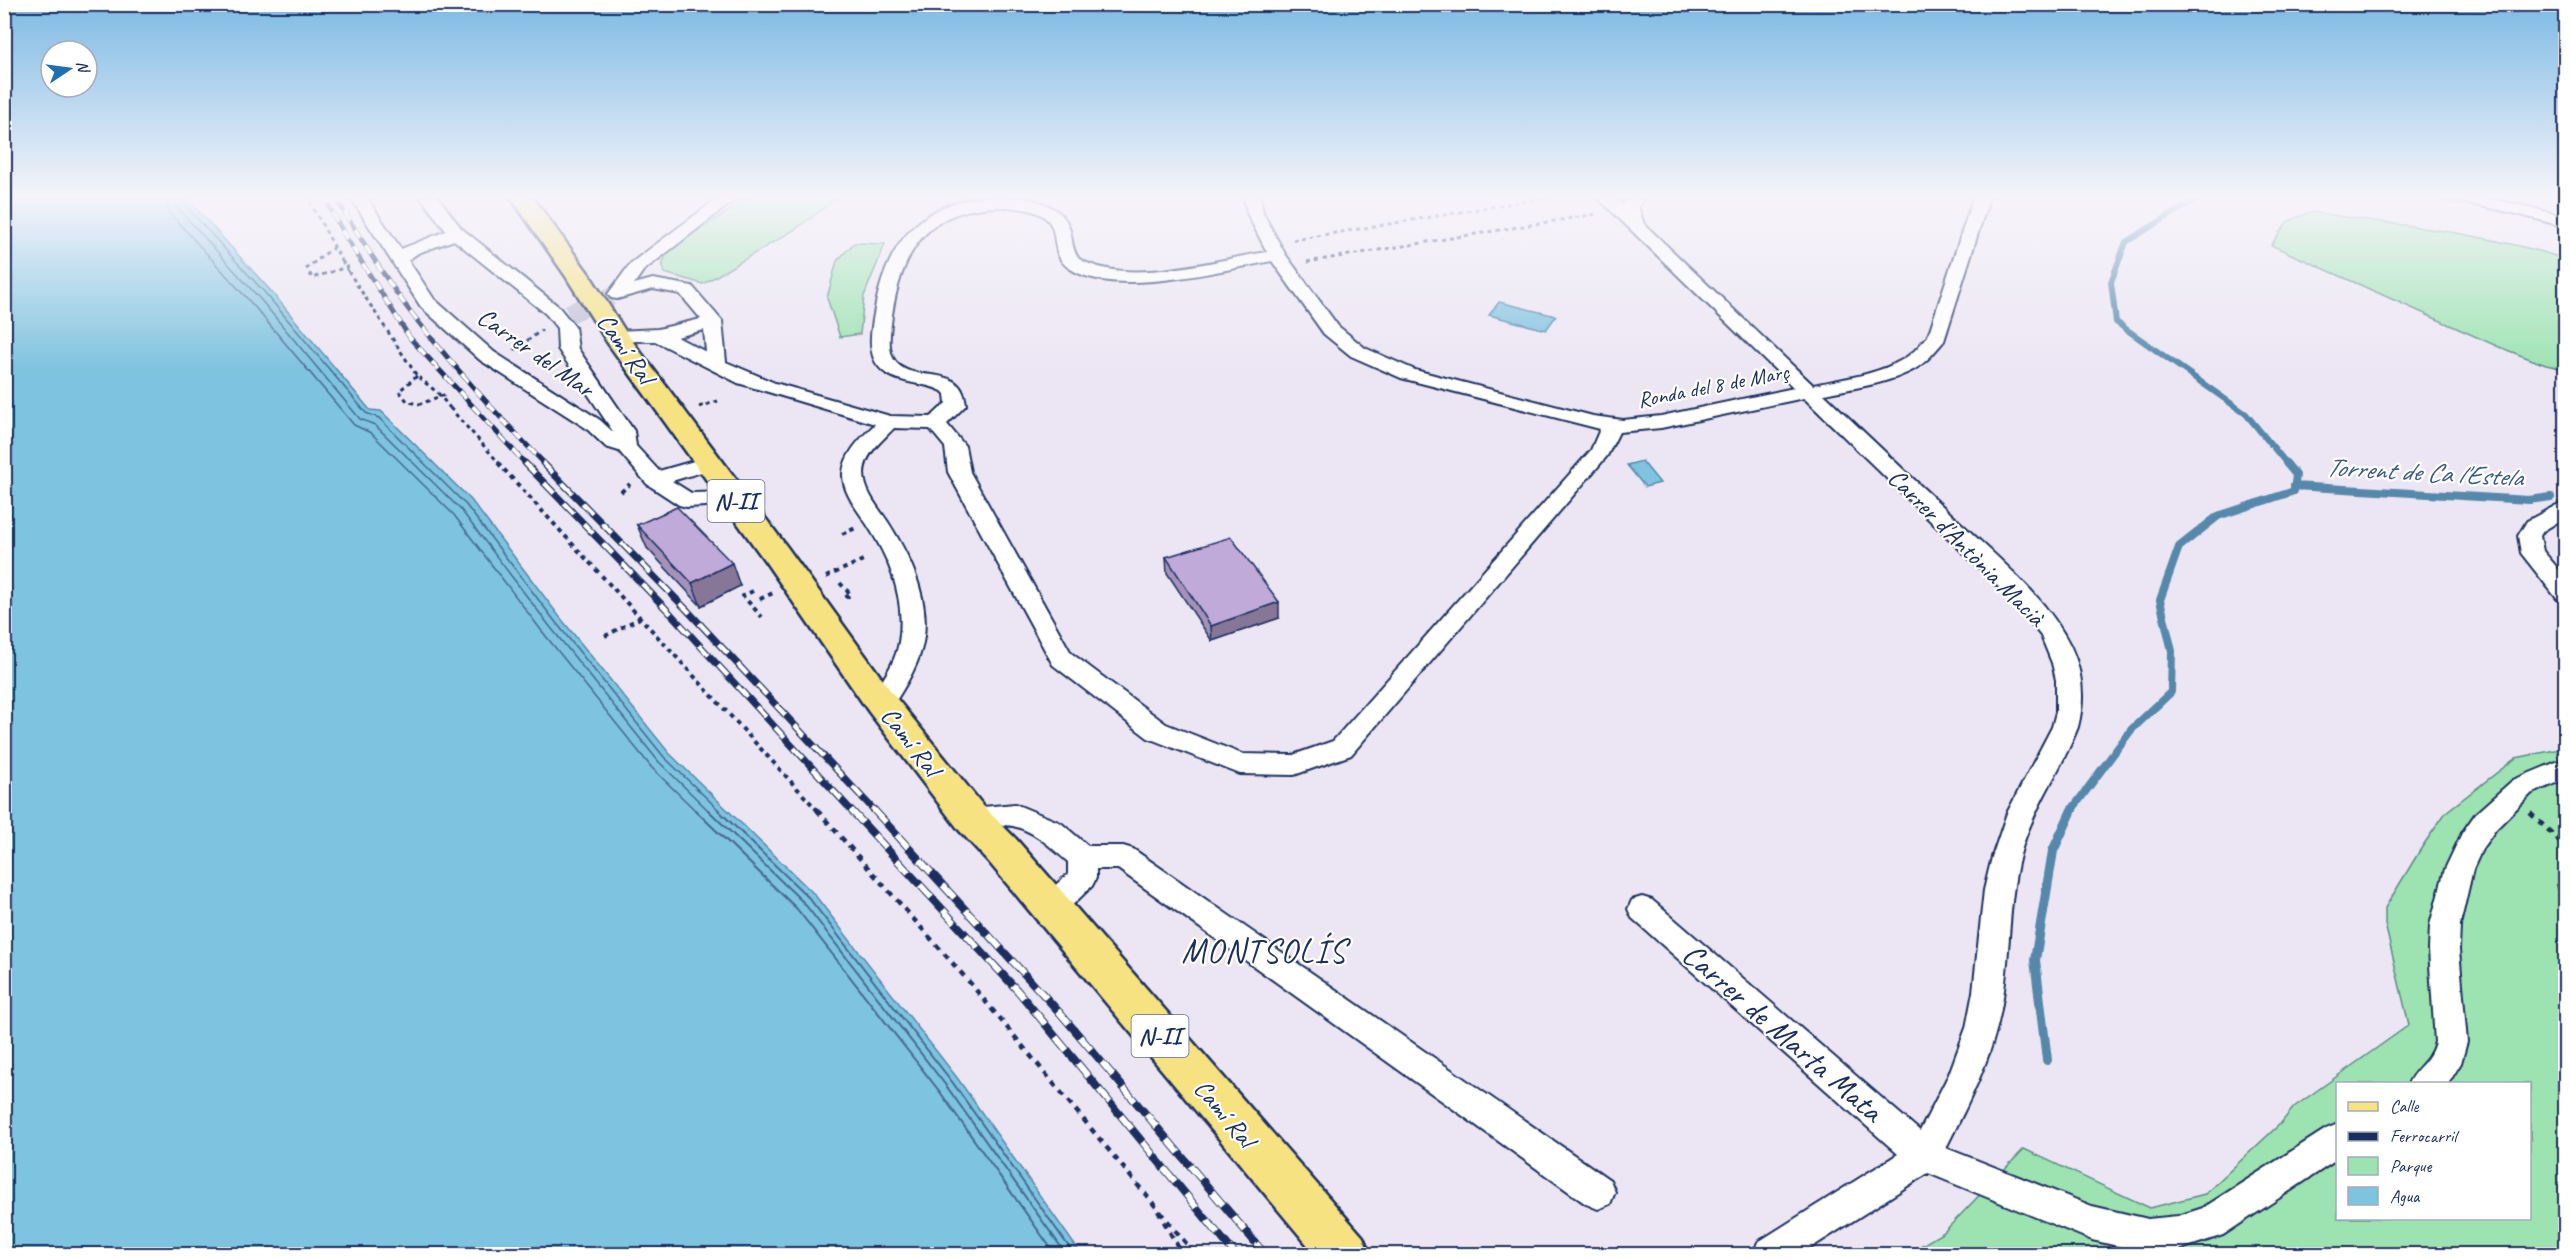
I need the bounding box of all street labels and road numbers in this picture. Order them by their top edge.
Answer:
street label: Carrer del Mar [471,300,603,406]
street label: Camí Ral [589,307,664,394]
street label: Ronda del 8 de Març [1635,357,1792,414]
street label: Carrer d'Antònia Macià [1881,461,2054,634]
road number: N-II [708,480,764,522]
street label: Camí Ral [873,700,951,786]
street label: Carrer de Marta Mata [1674,934,1893,1132]
road number: N-II [1132,1015,1188,1057]
street label: Camí Ral [1187,1073,1266,1158]

